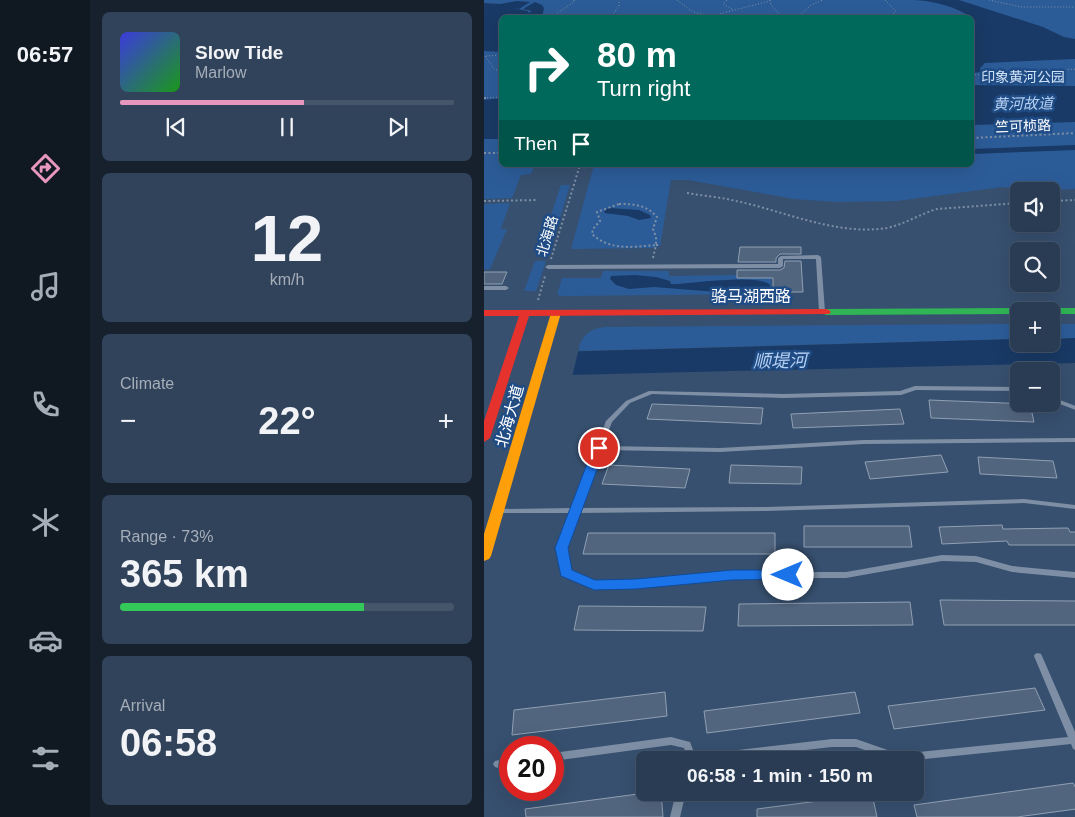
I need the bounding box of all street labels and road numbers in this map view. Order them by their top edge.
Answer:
street label: 竺可桢路 [995,117,1051,135]
street label: 北海路 [533,214,561,258]
street label: 骆马湖西路 [711,288,791,305]
street label: 北海大道 [492,383,526,449]

